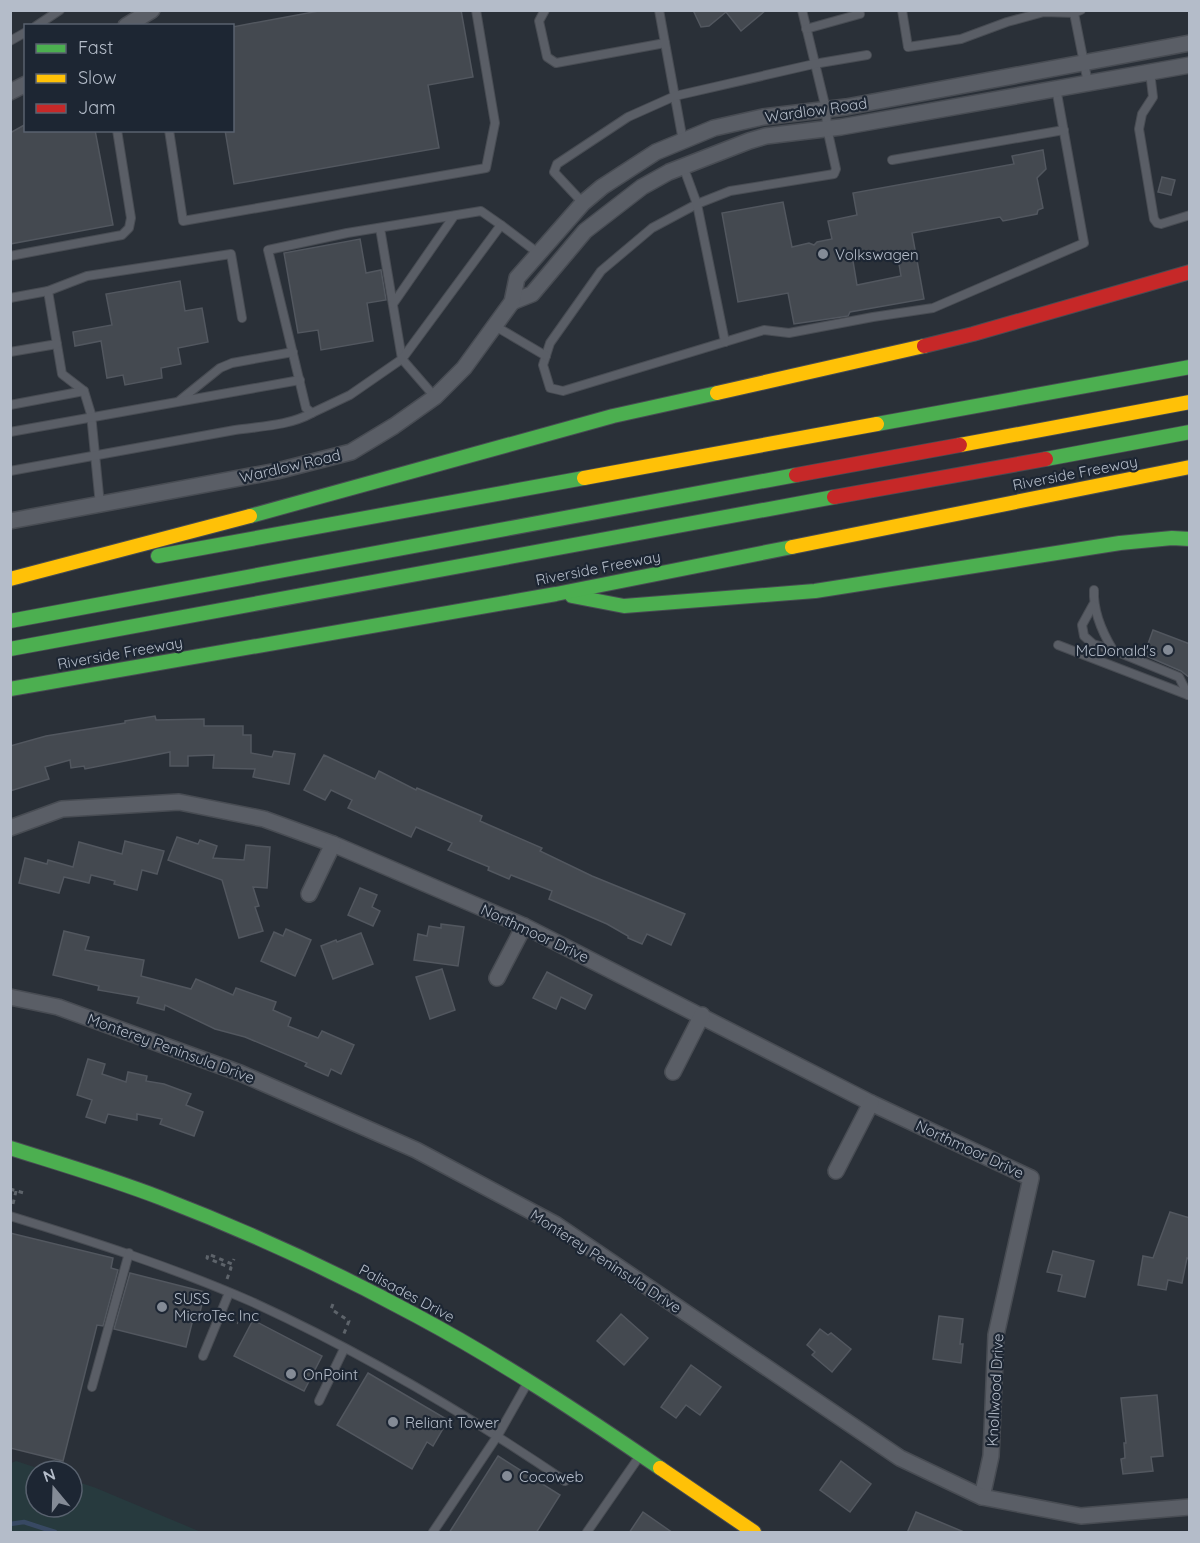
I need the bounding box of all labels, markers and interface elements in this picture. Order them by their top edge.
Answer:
legend [24,24,234,132]
text: Fast [78,36,113,59]
text: Slow [78,66,116,89]
street label: Wardlow Road [764,93,868,127]
text: Jam [78,96,116,119]
place label: Volkswagen [835,245,919,264]
marker: Volkswagen [816,247,830,261]
street label: Wardlow Road [238,445,342,487]
street label: Riverside Freeway [1011,452,1139,494]
street label: Riverside Freeway [534,547,662,589]
street label: Riverside Freeway [56,633,184,673]
place label: McDonald's [1076,641,1156,660]
marker: McDonald's [1161,643,1175,657]
street label: Northmoor Drive [478,900,592,966]
street label: Monterey Peninsula Drive [85,1009,257,1087]
street label: Northmoor Drive [913,1116,1027,1182]
street label: Monterey Peninsula Drive [527,1205,685,1317]
street label: Palisades Drive [356,1260,458,1326]
place label: SUSS MicroTec Inc [174,1289,259,1325]
marker: SUSS MicroTec Inc [155,1300,169,1314]
street label: Knollwood Drive [983,1333,1007,1447]
place label: OnPoint [303,1365,358,1384]
marker: OnPoint [284,1367,298,1381]
place label: Reliant Tower [405,1413,499,1432]
marker: Reliant Tower [386,1415,400,1429]
north arrow [24,1459,84,1519]
text: N [40,1463,58,1486]
place label: Cocoweb [519,1467,584,1486]
marker: Cocoweb [500,1469,514,1483]

